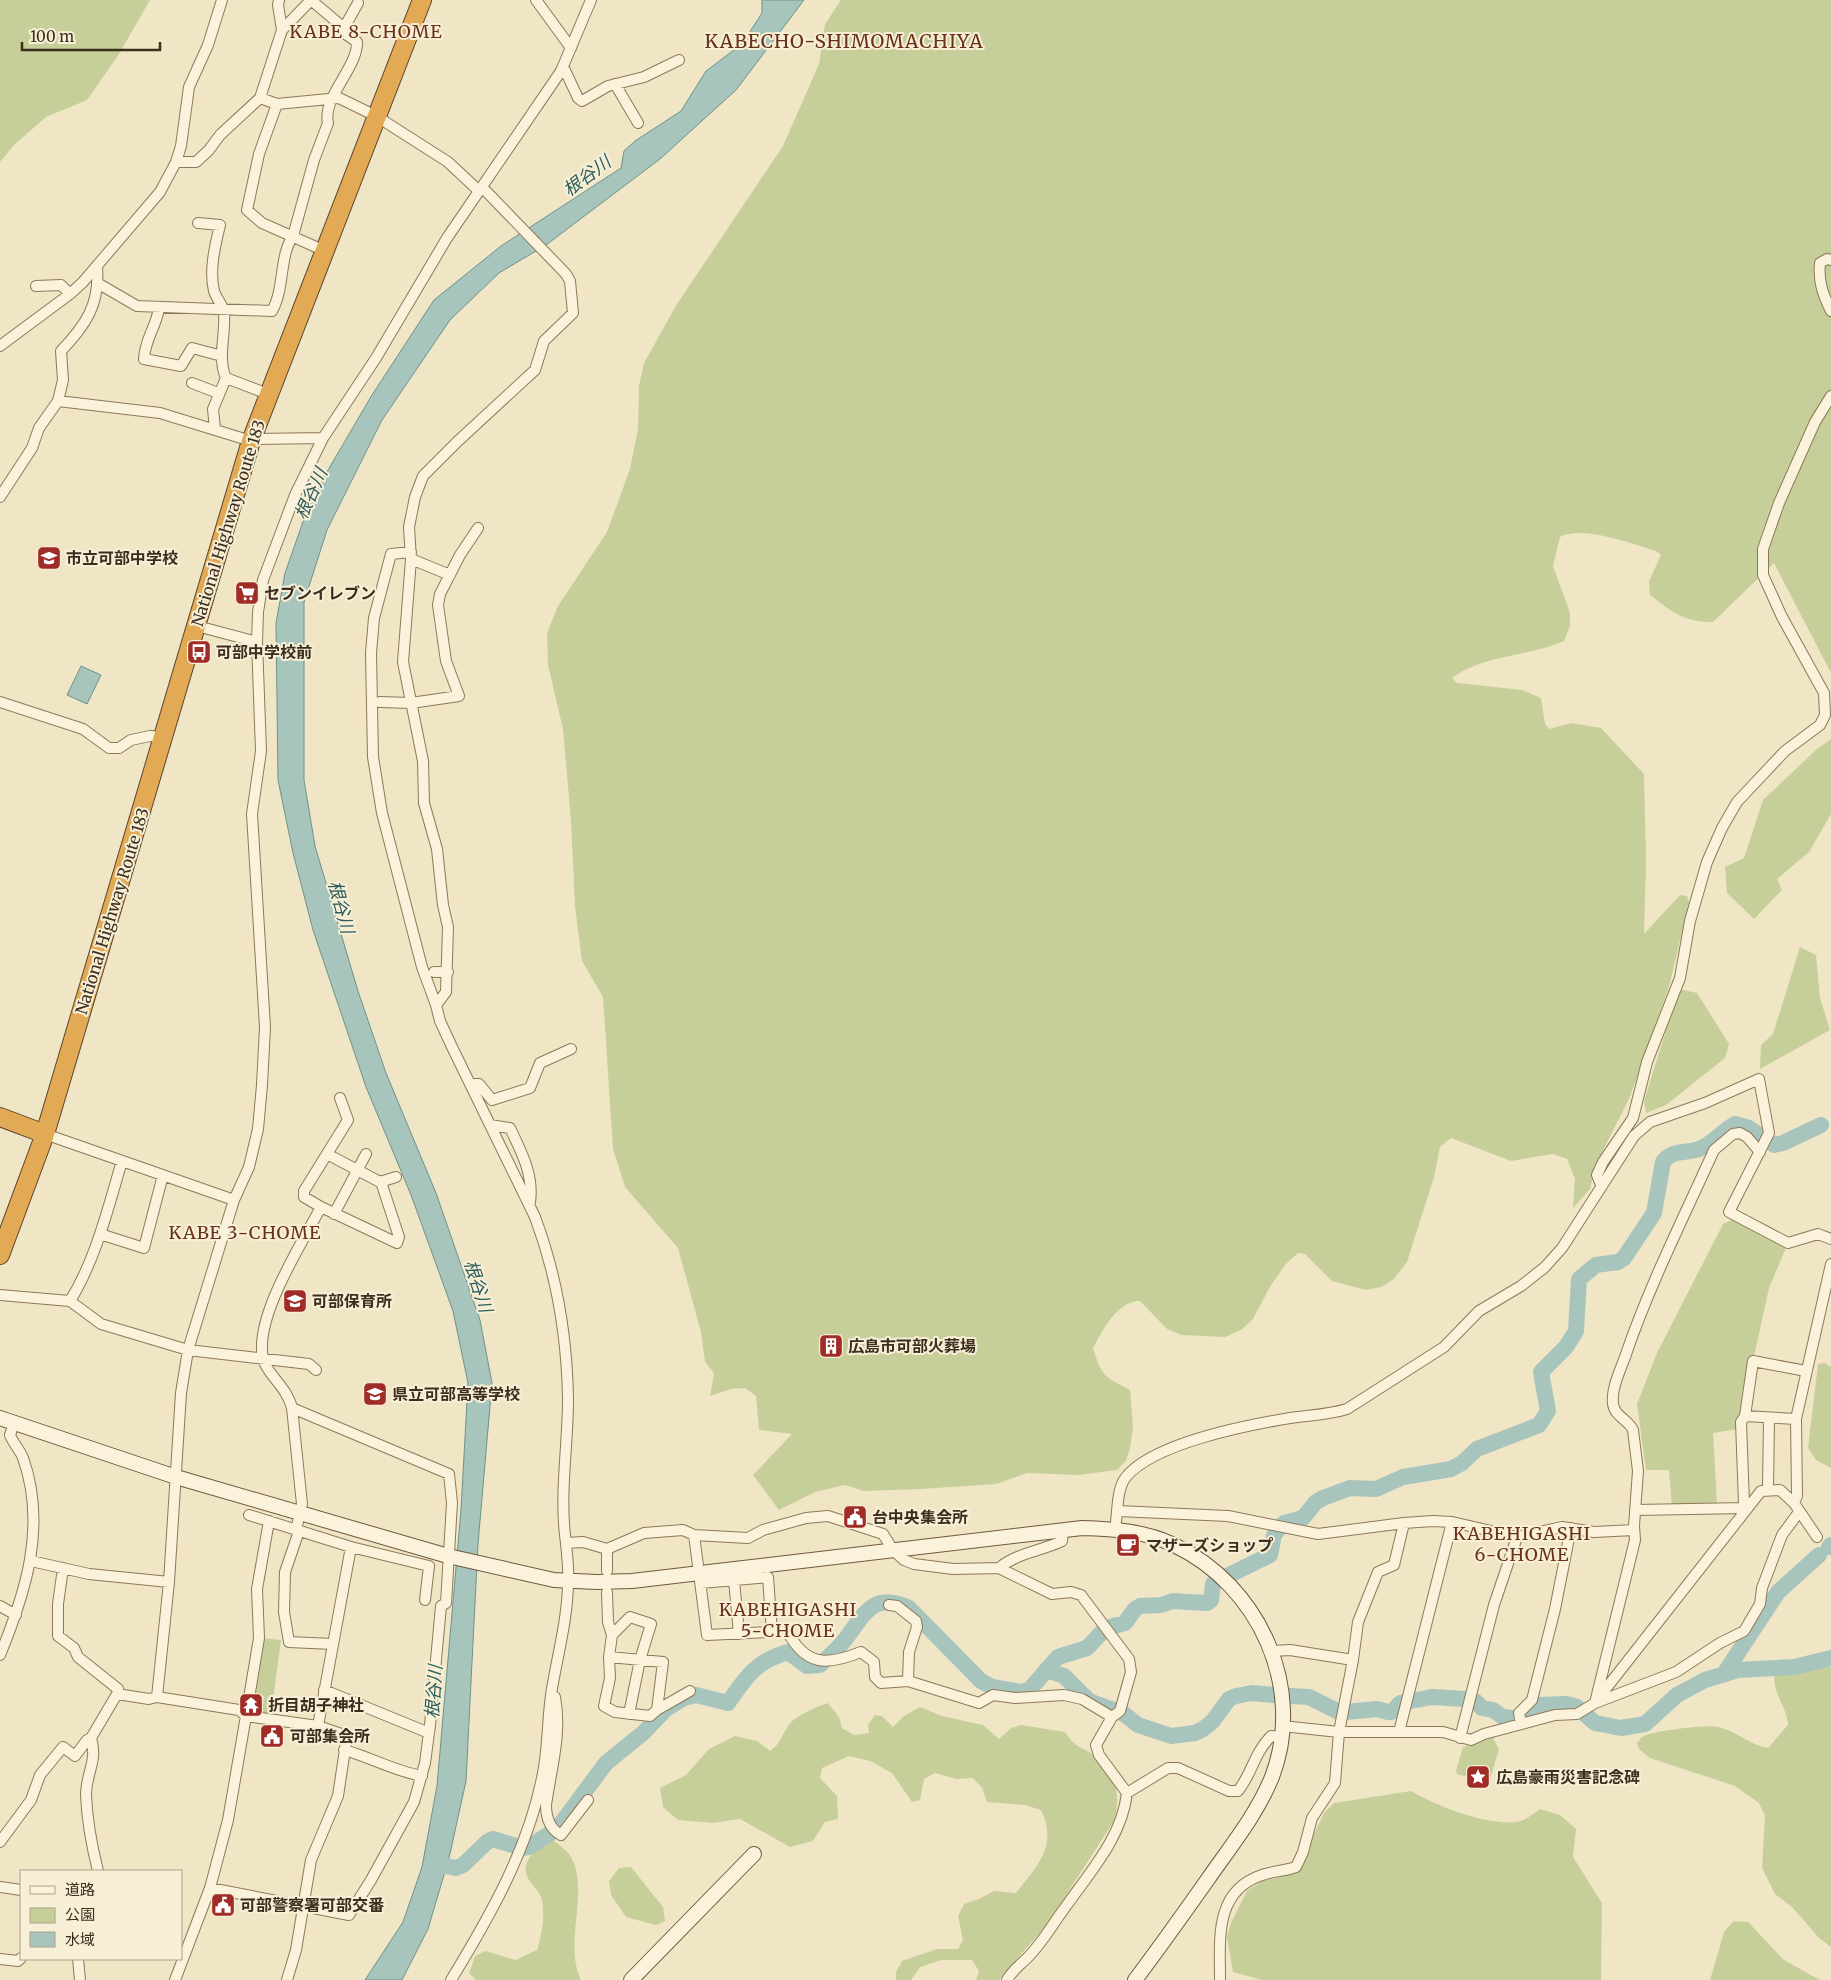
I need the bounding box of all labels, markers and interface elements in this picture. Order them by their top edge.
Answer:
scale bar [22,20,160,52]
district label: KABE 8-CHOME [289,20,443,43]
text: 100 m [30,27,74,46]
district label: KABECHO-SHIMOMACHIYA [704,29,984,53]
water label: 根谷川 [558,149,617,201]
street label: National Highway Route 183 [187,417,269,629]
water label: 根谷川 [289,463,333,523]
school or university icon: 市立可部中学校 [36,545,62,571]
place label: 市立可部中学校 [66,548,178,568]
supermarket icon: セブンイレブン [234,580,260,606]
place label: セブンイレブン [264,583,376,603]
bus stop icon: 可部中学校前 [186,639,212,665]
place label: 可部中学校前 [216,642,312,662]
street label: National Highway Route 183 [71,805,153,1017]
water label: 根谷川 [323,878,360,938]
district label: KABE 3-CHOME [168,1221,322,1244]
water label: 根谷川 [459,1257,498,1317]
school or university icon: 可部保育所 [282,1288,308,1314]
place label: 可部保育所 [312,1291,392,1311]
building icon: 広島市可部火葬場 [818,1333,844,1359]
place label: 広島市可部火葬場 [848,1336,976,1356]
school or university icon: 県立可部高等学校 [362,1381,388,1407]
place label: 県立可部高等学校 [392,1384,520,1404]
public building icon: 台中央集会所 [842,1504,868,1530]
place label: 台中央集会所 [872,1507,968,1527]
district label: KABEHIGASHI 6-CHOME [1453,1522,1591,1566]
cafe icon: マザーズショップ [1115,1532,1141,1558]
place label: マザーズショップ [1146,1535,1273,1555]
district label: KABEHIGASHI 5-CHOME [719,1598,857,1642]
water label: 根谷川 [420,1662,447,1720]
temple icon: 折目胡子神社 [238,1692,264,1718]
place label: 折目胡子神社 [268,1695,364,1715]
public building icon: 可部集会所 [259,1723,285,1749]
place label: 可部集会所 [290,1726,370,1746]
place icon: 広島豪雨災害記念碑 [1465,1764,1491,1790]
place label: 広島豪雨災害記念碑 [1496,1767,1640,1787]
legend [20,1870,182,1960]
text: 道路 [65,1880,95,1899]
public building icon: 可部警察署可部交番 [210,1892,236,1918]
place label: 可部警察署可部交番 [240,1895,384,1915]
text: 公園 [65,1905,95,1924]
text: 水域 [65,1930,95,1949]

